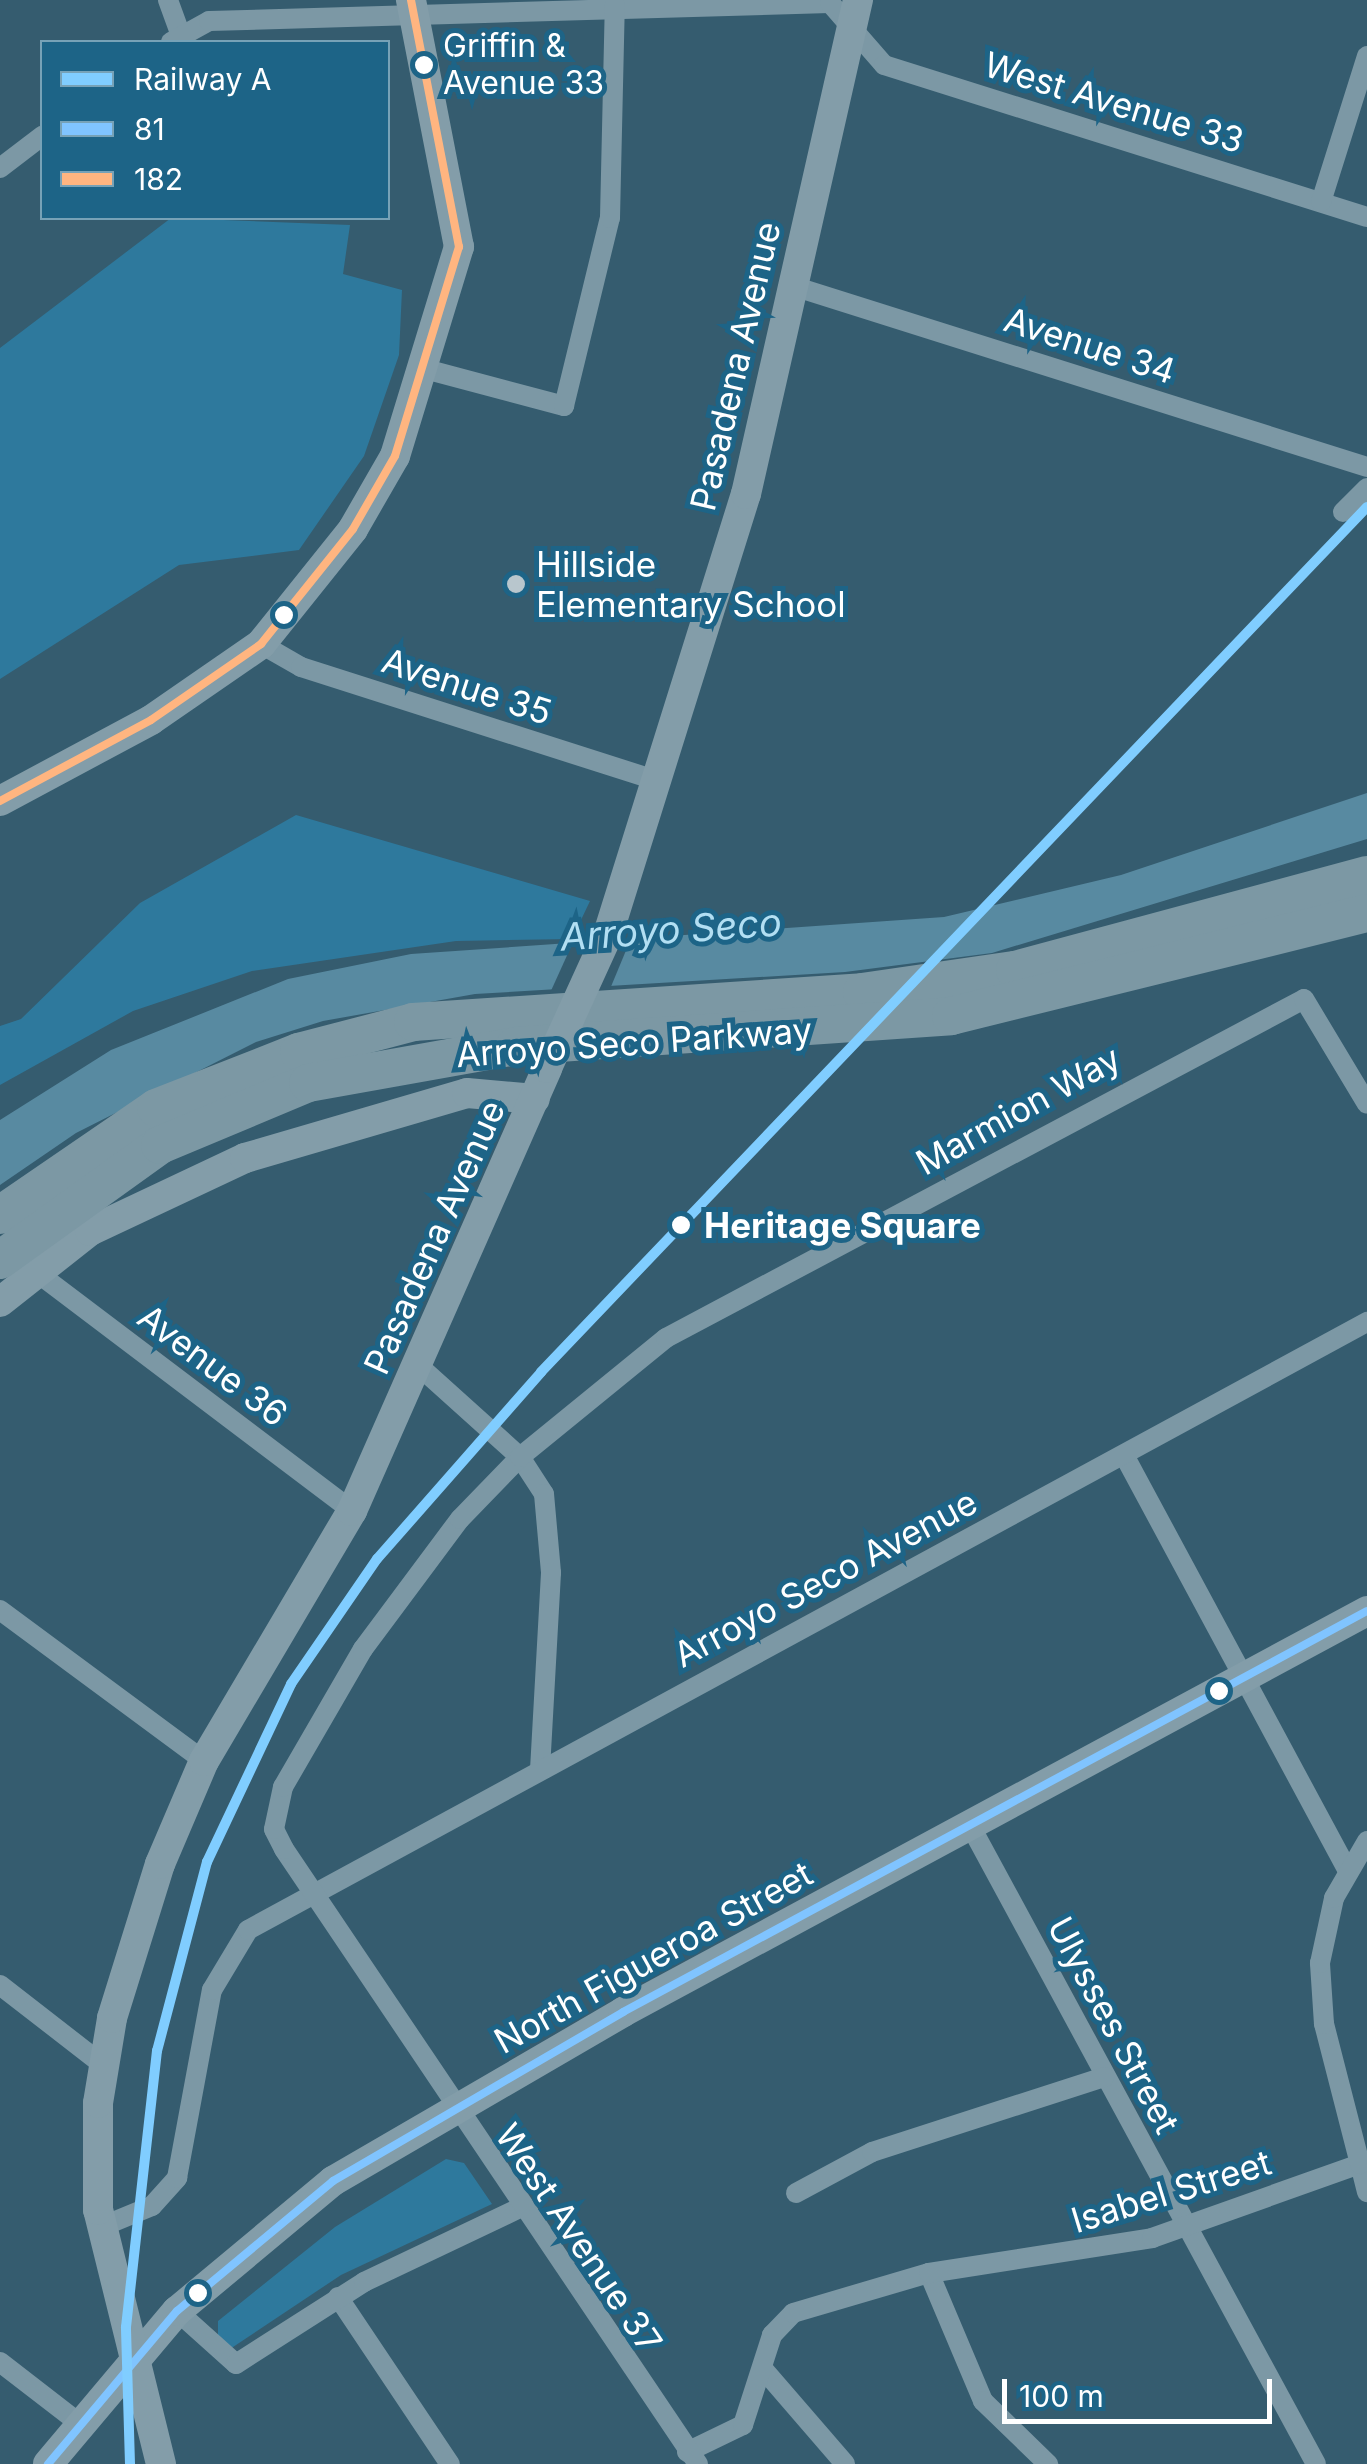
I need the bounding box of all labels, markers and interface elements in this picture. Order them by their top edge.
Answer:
place label: Griffin & Avenue 33 [443,28,604,103]
legend [40,40,390,220]
street label: West Avenue 33 [979,43,1249,161]
marker: Griffin & Avenue 33 [414,55,434,75]
text: Railway A [134,61,272,97]
text: 81 [134,111,165,147]
text: 182 [134,161,183,197]
street label: Pasadena Avenue [681,218,789,514]
street label: Avenue 34 [999,298,1181,392]
place label: Hillside Elementary School [536,543,846,625]
marker: Hillside Elementary School [505,573,527,595]
unlabelled marker [274,605,294,625]
street label: Avenue 35 [377,639,557,733]
water label: Arroyo Seco [559,900,783,960]
street label: Arroyo Seco Parkway [455,1009,813,1075]
street label: Marmion Way [908,1037,1128,1183]
street label: Pasadena Avenue [355,1094,513,1380]
place label: Heritage Square [704,1204,981,1246]
marker: Heritage Square [668,1212,694,1238]
street label: Avenue 36 [130,1295,296,1435]
street label: Arroyo Seco Avenue [666,1480,984,1676]
unlabelled marker [1209,1681,1229,1701]
street label: North Figueroa Street [487,1852,819,2062]
street label: Ulysses Street [1039,1910,1189,2140]
street label: West Avenue 37 [487,2116,671,2360]
street label: Isabel Street [1066,2141,1276,2241]
unlabelled marker [188,2283,208,2303]
scale bar [1007,2359,1277,2421]
text: 100 m [1019,2378,1104,2414]

